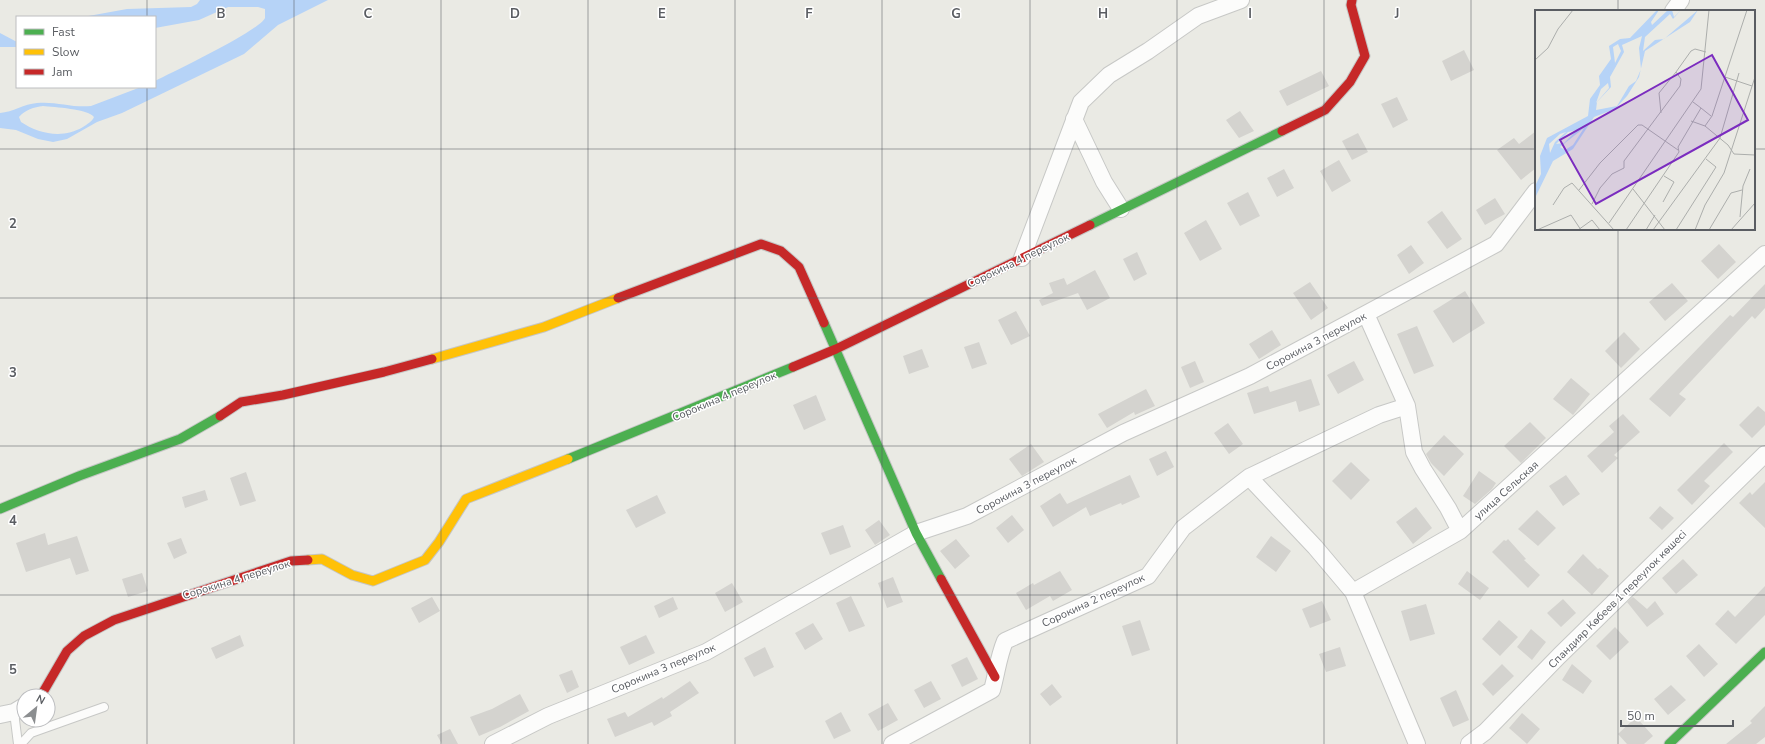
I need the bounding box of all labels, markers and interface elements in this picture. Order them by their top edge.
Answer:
text: B [217,5,226,23]
text: C [364,5,373,23]
text: D [510,5,520,23]
text: E [658,5,666,23]
text: F [805,5,813,23]
text: G [951,5,961,23]
text: H [1098,5,1108,23]
text: I [1248,5,1252,23]
text: J [1394,5,1399,23]
inset map [1535,10,1755,230]
legend [16,16,156,88]
text: Fast [52,24,75,40]
text: Slow [52,44,80,60]
text: Jam [51,64,73,80]
text: 2 [9,215,17,233]
street label: Сорокина 4 переулок [965,229,1072,292]
street label: Сорокина 3 переулок [1263,309,1369,374]
text: 3 [9,364,17,382]
street label: Сорокина 4 переулок [670,368,779,425]
street label: Сорокина 3 переулок [973,453,1079,518]
street label: улица Сельская [1471,457,1542,523]
text: 4 [9,512,17,530]
street label: Спандияр Көбеев 1 переулок көшесі [1545,527,1690,672]
street label: Сорокина 4 переулок [181,556,292,603]
street label: Сорокина 2 переулок [1039,570,1147,631]
street label: Сорокина 3 переулок [609,640,718,697]
text: 5 [9,661,17,679]
north arrow [16,688,56,728]
text: N [33,691,48,708]
scale bar [1621,702,1733,728]
text: 50 m [1627,708,1655,724]

